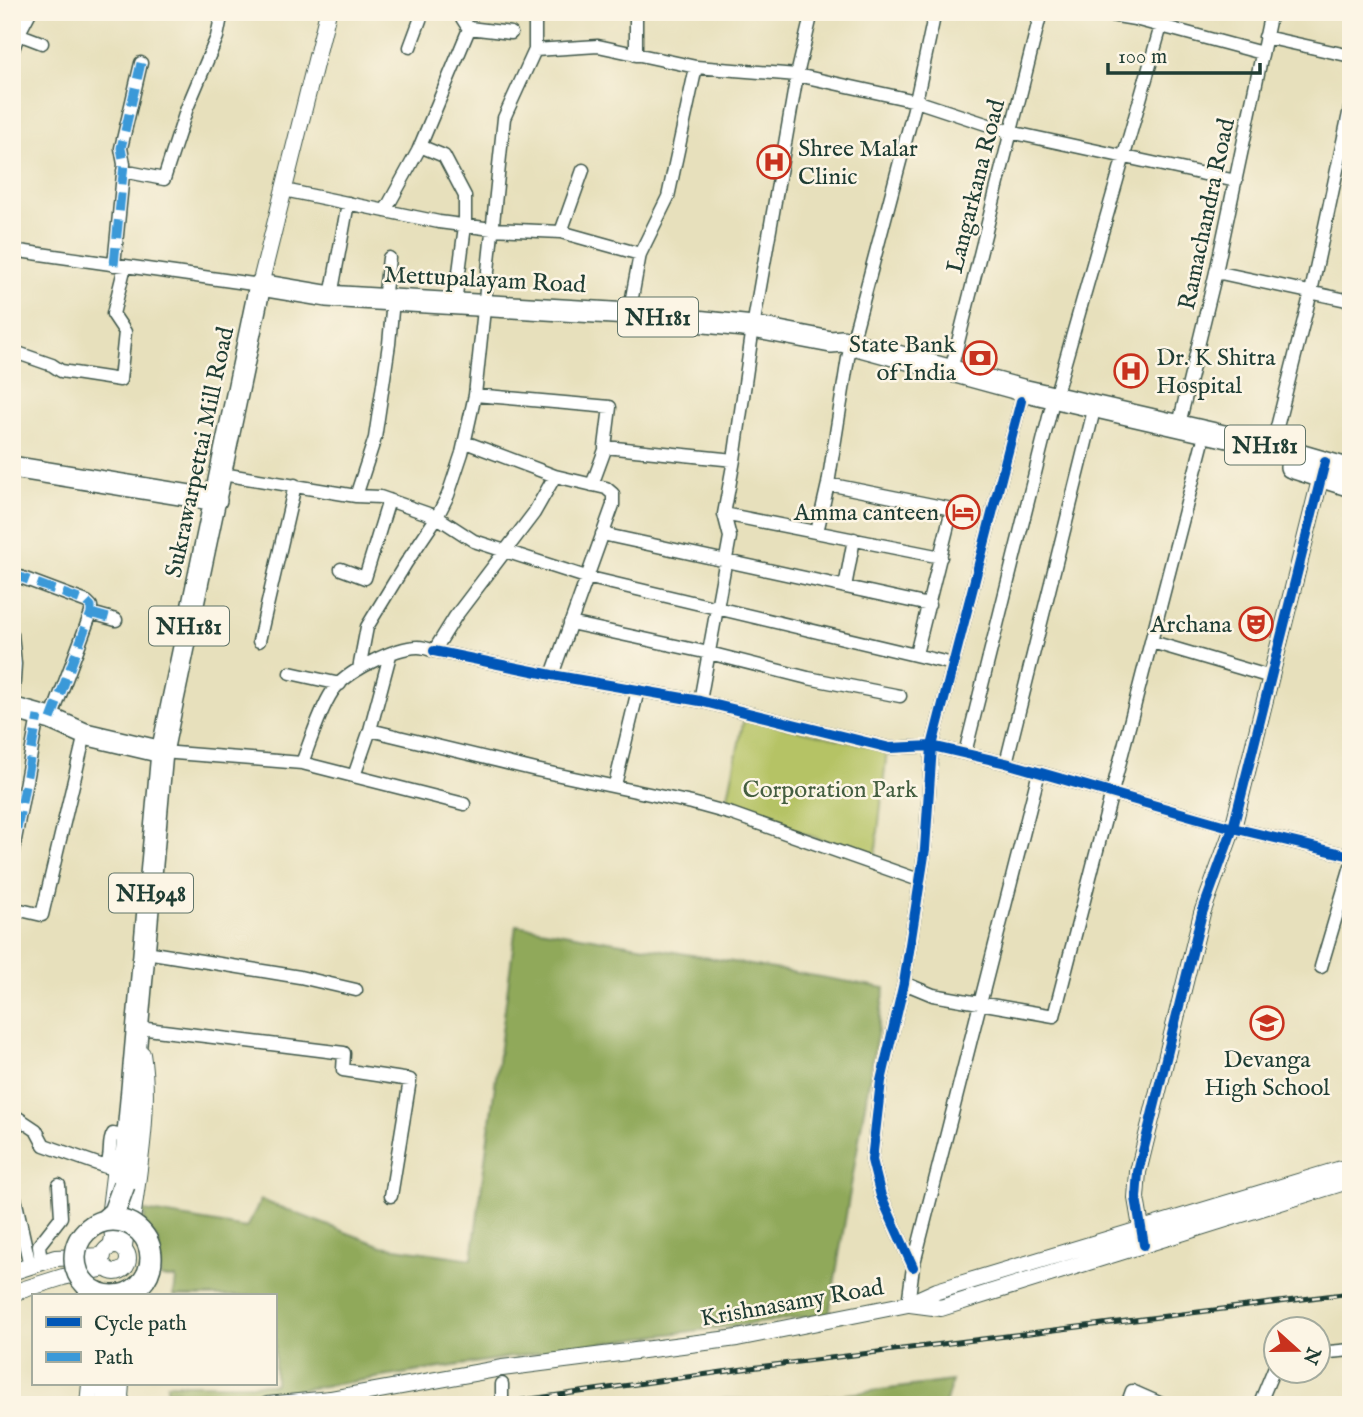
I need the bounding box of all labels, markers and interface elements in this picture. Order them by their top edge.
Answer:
scale bar [1108,32,1260,76]
text: 100 m [1118,44,1167,71]
street label: Langarkana Road [940,96,1013,277]
street label: Ramachandra Road [1172,115,1243,313]
place label: Shree Malar Clinic [798,134,918,193]
hospital icon: Shree Malar Clinic [755,143,793,181]
street label: Mettupalayam Road [383,260,587,301]
road number: NH181 [618,298,698,336]
street label: Sukrawarpettai Mill Road [159,324,242,581]
place label: State Bank of India [849,330,957,389]
bank icon: State Bank of India [961,339,999,377]
place label: Dr. K Shitra Hospital [1156,343,1276,402]
hospital icon: Dr. K Shitra Hospital [1112,352,1150,390]
road number: NH181 [1225,426,1305,464]
hotel icon: Amma canteen [944,493,982,531]
place label: Amma canteen [793,498,939,529]
theatre icon: Archana [1237,605,1275,643]
road number: NH181 [149,606,229,646]
place label: Archana [1149,610,1233,641]
park label: Corporation Park [743,775,918,806]
road number: NH948 [109,874,193,912]
school or university icon: Devanga High School [1248,1004,1286,1042]
place label: Devanga High School [1204,1045,1330,1104]
street label: Krishnasamy Road [698,1272,886,1335]
legend [32,1294,276,1386]
text: Cycle path [94,1311,187,1338]
north arrow [1262,1316,1332,1386]
text: N [1297,1342,1326,1368]
text: Path [94,1345,133,1372]

